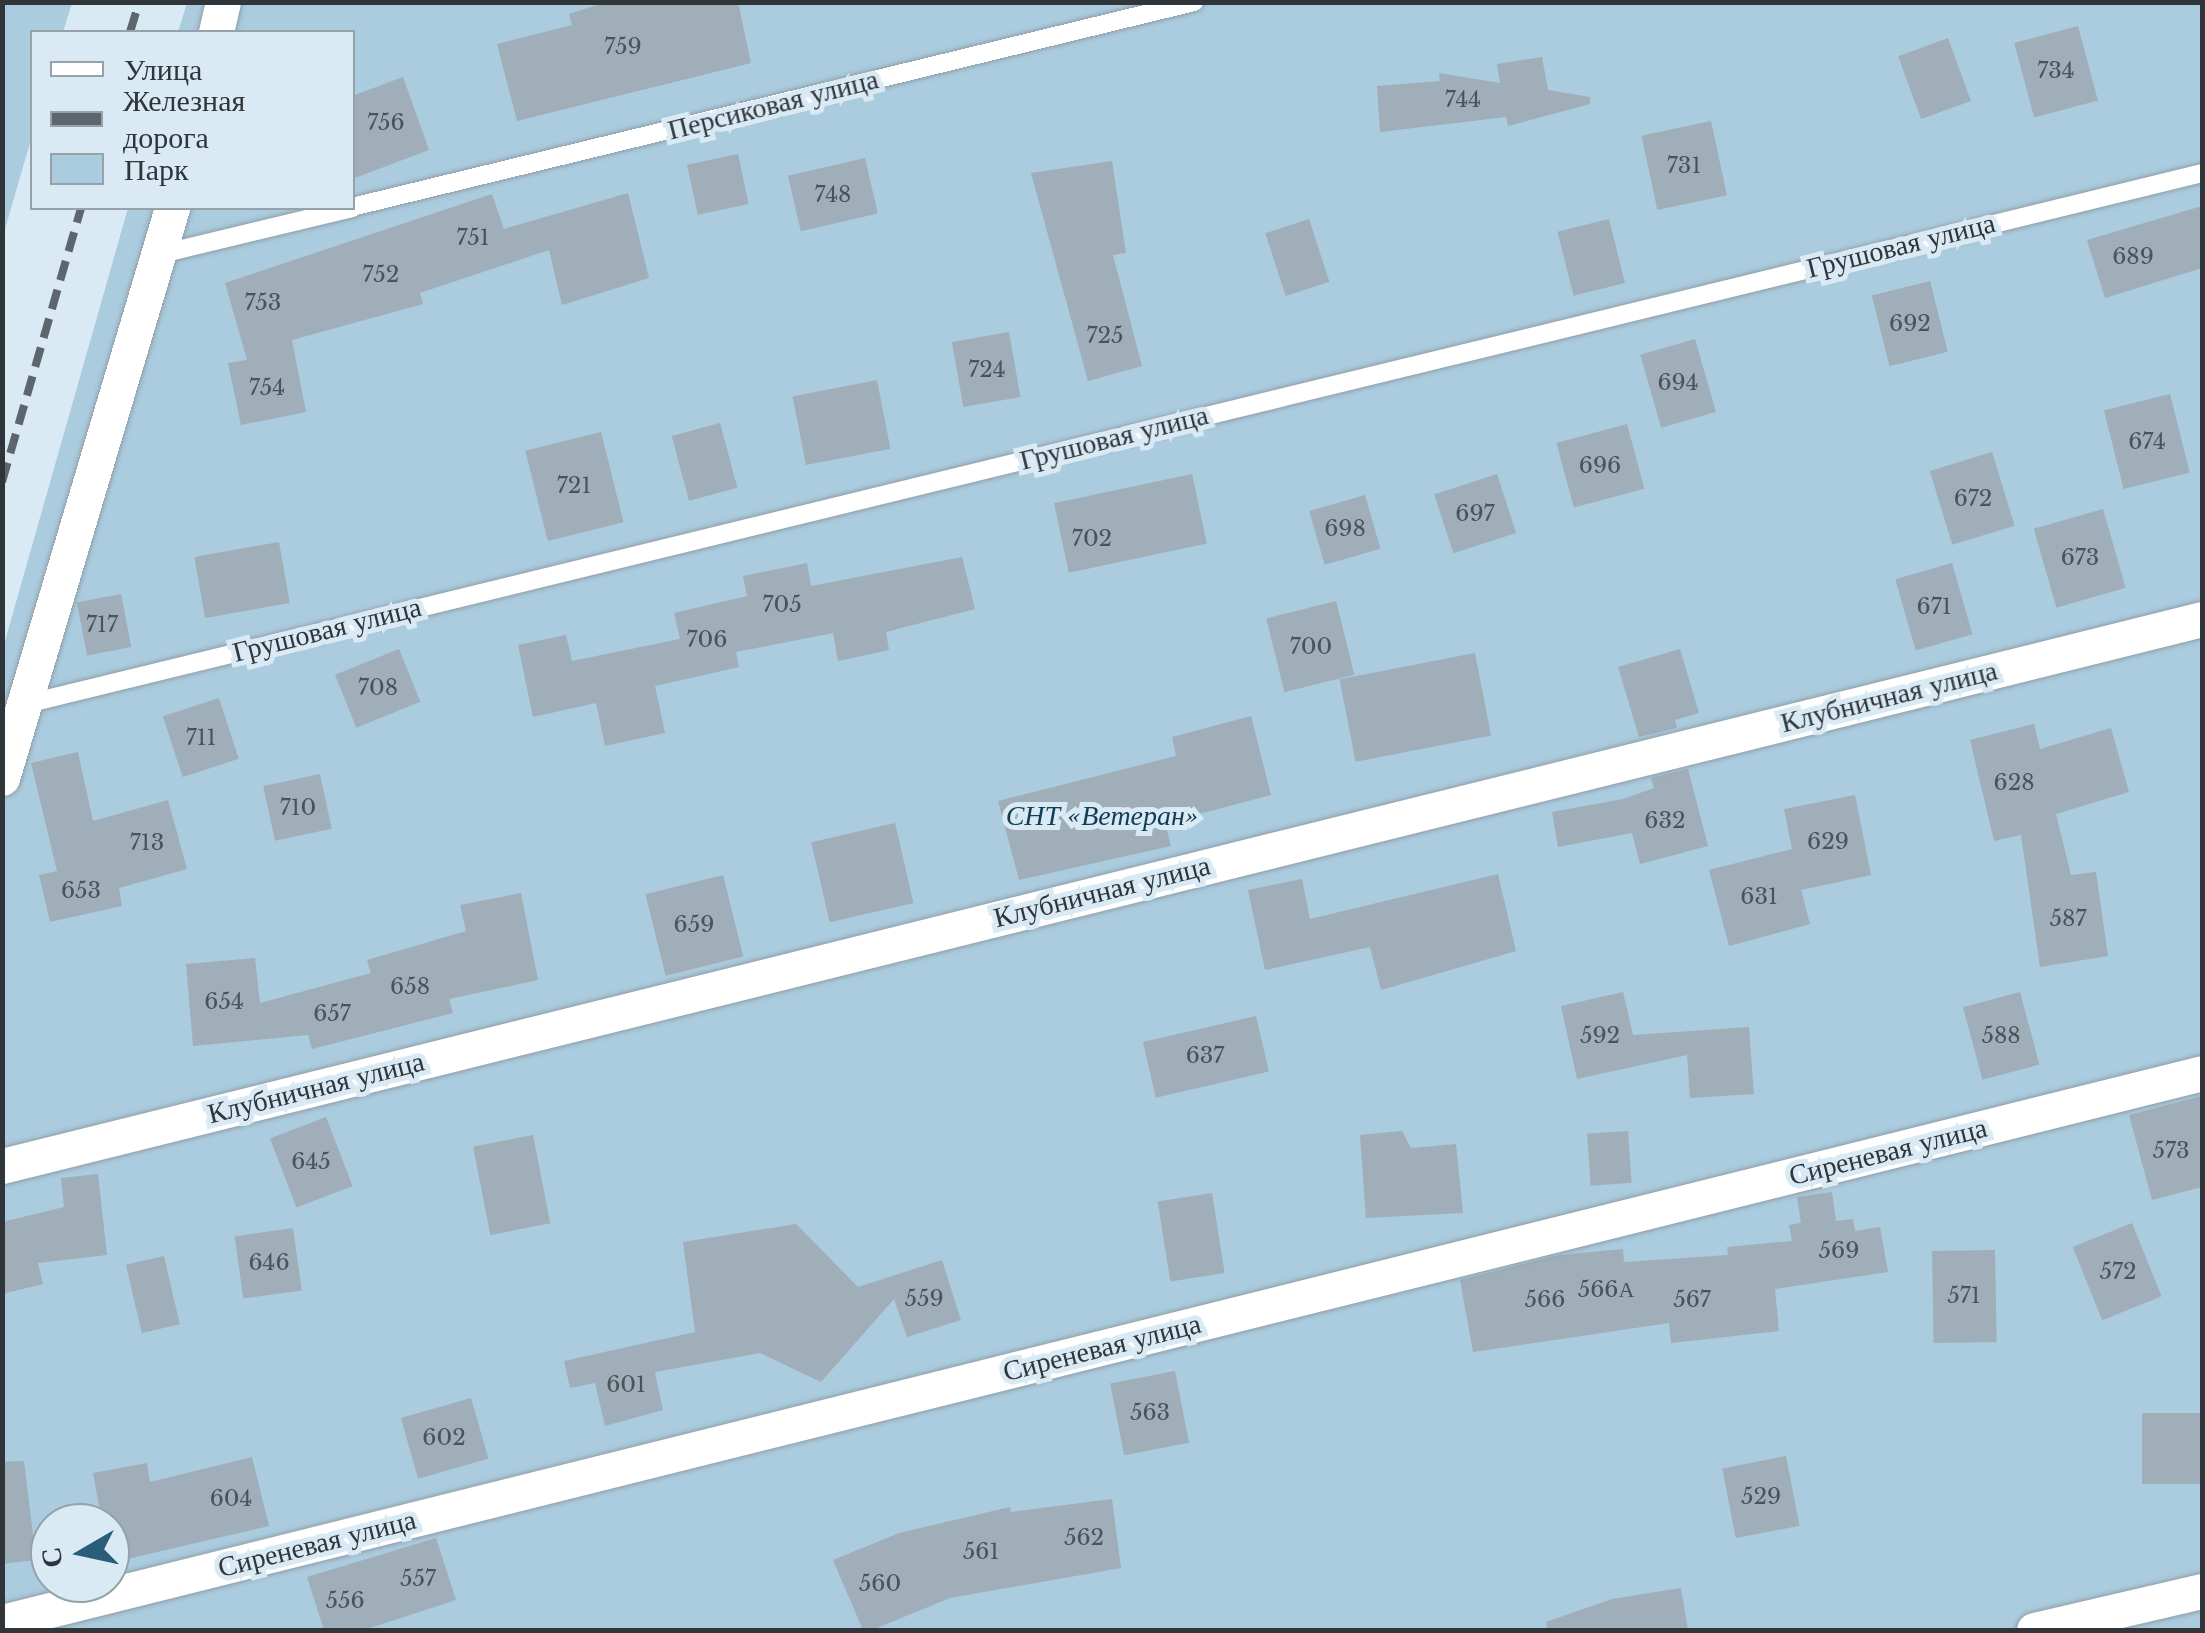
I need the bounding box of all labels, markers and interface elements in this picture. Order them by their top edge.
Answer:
legend [30,30,355,210]
house number: 759 [604,34,642,60]
text: Улица [124,51,202,88]
house number: 734 [2037,58,2075,84]
street label: Персиковая улица [664,63,882,147]
text: Железная дорога [123,82,245,156]
house number: 744 [1445,87,1481,113]
house number: 756 [367,110,405,136]
text: Парк [124,151,189,188]
house number: 731 [1667,153,1701,179]
house number: 748 [815,182,851,208]
street label: Грушовая улица [1803,206,1999,286]
house number: 751 [456,225,490,251]
house number: 689 [2112,244,2154,270]
house number: 752 [363,262,399,288]
house number: 753 [245,290,281,316]
house number: 692 [1889,311,1931,337]
house number: 725 [1086,323,1124,349]
house number: 724 [968,357,1006,383]
house number: 694 [1657,370,1699,396]
house number: 754 [249,375,285,401]
street label: Грушовая улица [1016,398,1212,478]
house number: 674 [2128,429,2166,455]
house number: 696 [1579,453,1621,479]
house number: 721 [557,473,591,499]
house number: 672 [1954,486,1992,512]
house number: 697 [1455,501,1495,527]
house number: 698 [1324,516,1366,542]
house number: 702 [1072,526,1112,552]
house number: 673 [2061,545,2099,571]
street label: Грушовая улица [229,590,425,670]
house number: 705 [762,592,802,618]
house number: 671 [1916,594,1952,620]
house number: 717 [86,612,118,638]
house number: 706 [687,627,727,653]
house number: 700 [1290,634,1332,660]
street label: Клубничная улица [1777,654,2001,740]
house number: 708 [358,675,398,701]
house number: 711 [186,725,216,751]
house number: 628 [1993,770,2035,796]
house number: 710 [280,795,316,821]
park label: СНТ «Ветеран» [1006,799,1198,833]
house number: 632 [1644,808,1686,834]
house number: 629 [1807,829,1849,855]
house number: 713 [130,830,164,856]
street label: Клубничная улица [990,849,1214,935]
house number: 653 [61,878,101,904]
house number: 631 [1740,884,1778,910]
house number: 587 [2050,906,2086,932]
house number: 659 [674,912,714,938]
house number: 658 [390,974,430,1000]
house number: 654 [204,989,244,1015]
house number: 657 [313,1001,351,1027]
house number: 592 [1580,1023,1620,1049]
house number: 588 [1981,1023,2021,1049]
house number: 637 [1186,1043,1224,1069]
street label: Клубничная улица [204,1045,428,1131]
street label: Сиреневая улица [1786,1111,1990,1193]
house number: 573 [2152,1138,2190,1164]
house number: 645 [291,1149,331,1175]
house number: 569 [1819,1238,1859,1264]
house number: 646 [248,1250,290,1276]
house number: 572 [2099,1259,2137,1285]
house number: 566А [1578,1277,1634,1303]
house number: 571 [1947,1283,1981,1309]
house number: 559 [904,1286,944,1312]
house number: 566 [1525,1287,1565,1313]
house number: 567 [1673,1287,1711,1313]
street label: Сиреневая улица [1000,1307,1204,1389]
house number: 601 [606,1372,646,1398]
house number: 563 [1130,1400,1170,1426]
house number: 602 [422,1425,466,1451]
house number: 529 [1741,1484,1781,1510]
house number: 604 [210,1486,252,1512]
north arrow [30,1503,130,1603]
street label: Сиреневая улица [215,1503,419,1585]
house number: 562 [1064,1525,1104,1551]
house number: 561 [963,1539,999,1565]
text: С [33,1545,71,1570]
house number: 557 [400,1566,436,1592]
house number: 560 [859,1571,901,1597]
house number: 556 [325,1588,365,1614]

